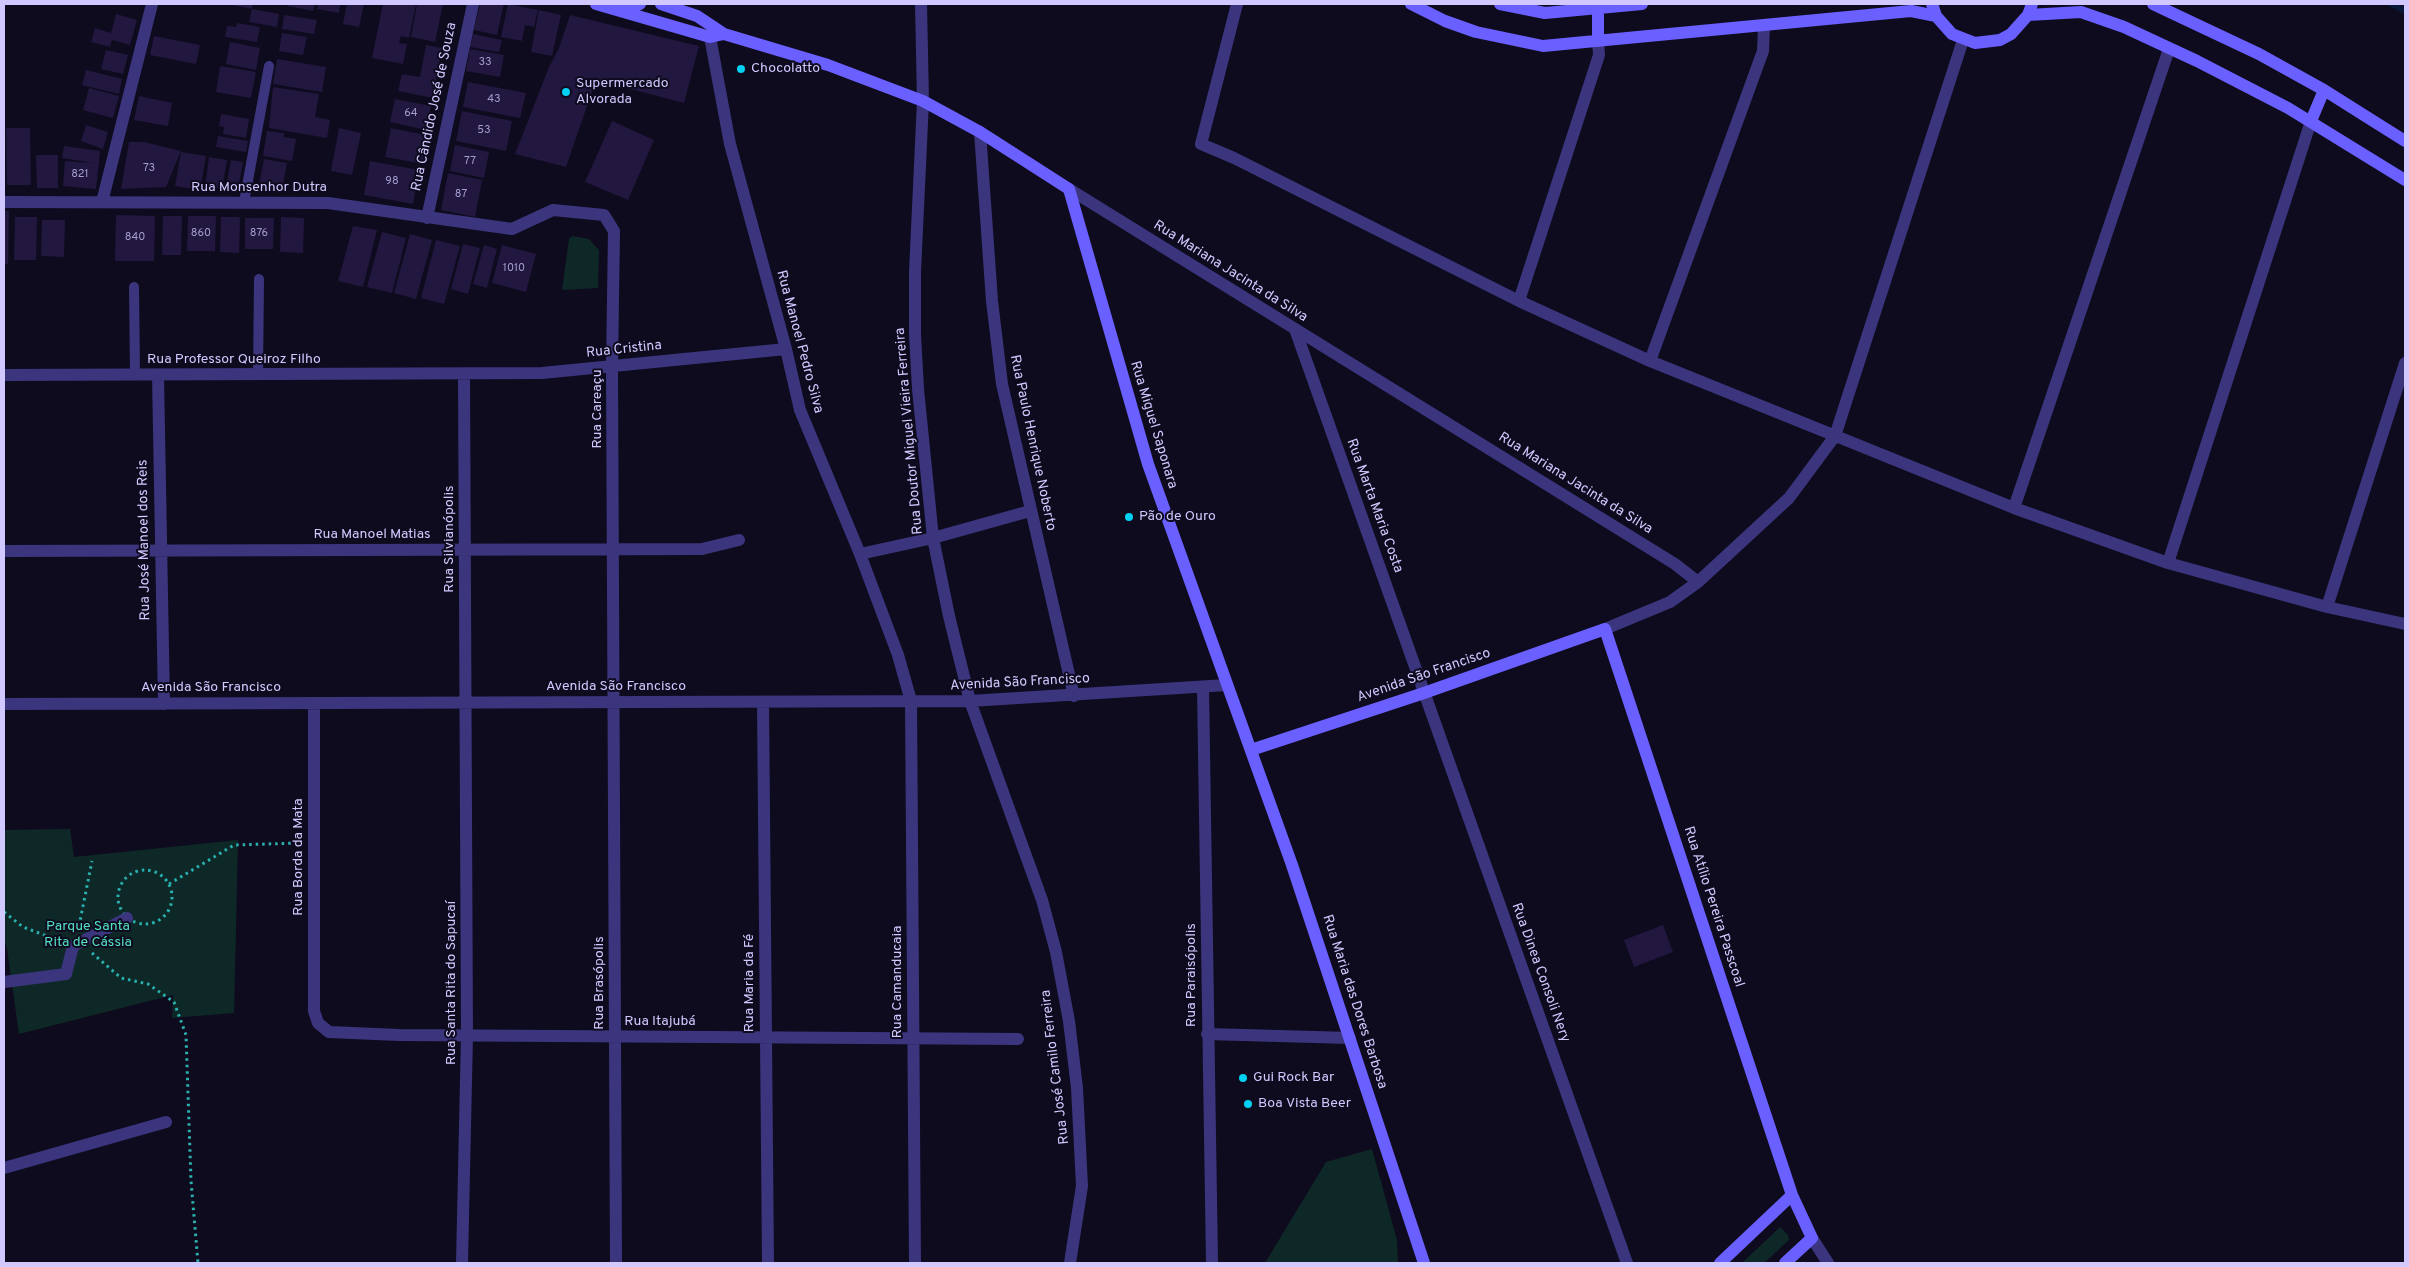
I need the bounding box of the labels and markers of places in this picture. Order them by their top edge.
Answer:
place label: Chocolatto [751,61,820,77]
marker: Chocolatto [735,63,747,75]
place label: Supermercado Alvorada [576,76,668,108]
marker: Supermercado Alvorada [560,86,572,98]
place label: Pão de Ouro [1139,509,1216,525]
marker: Pão de Ouro [1123,511,1135,523]
place label: Gui Rock Bar [1253,1070,1334,1086]
marker: Gui Rock Bar [1237,1072,1249,1084]
place label: Boa Vista Beer [1258,1096,1351,1112]
marker: Boa Vista Beer [1242,1098,1254,1110]

